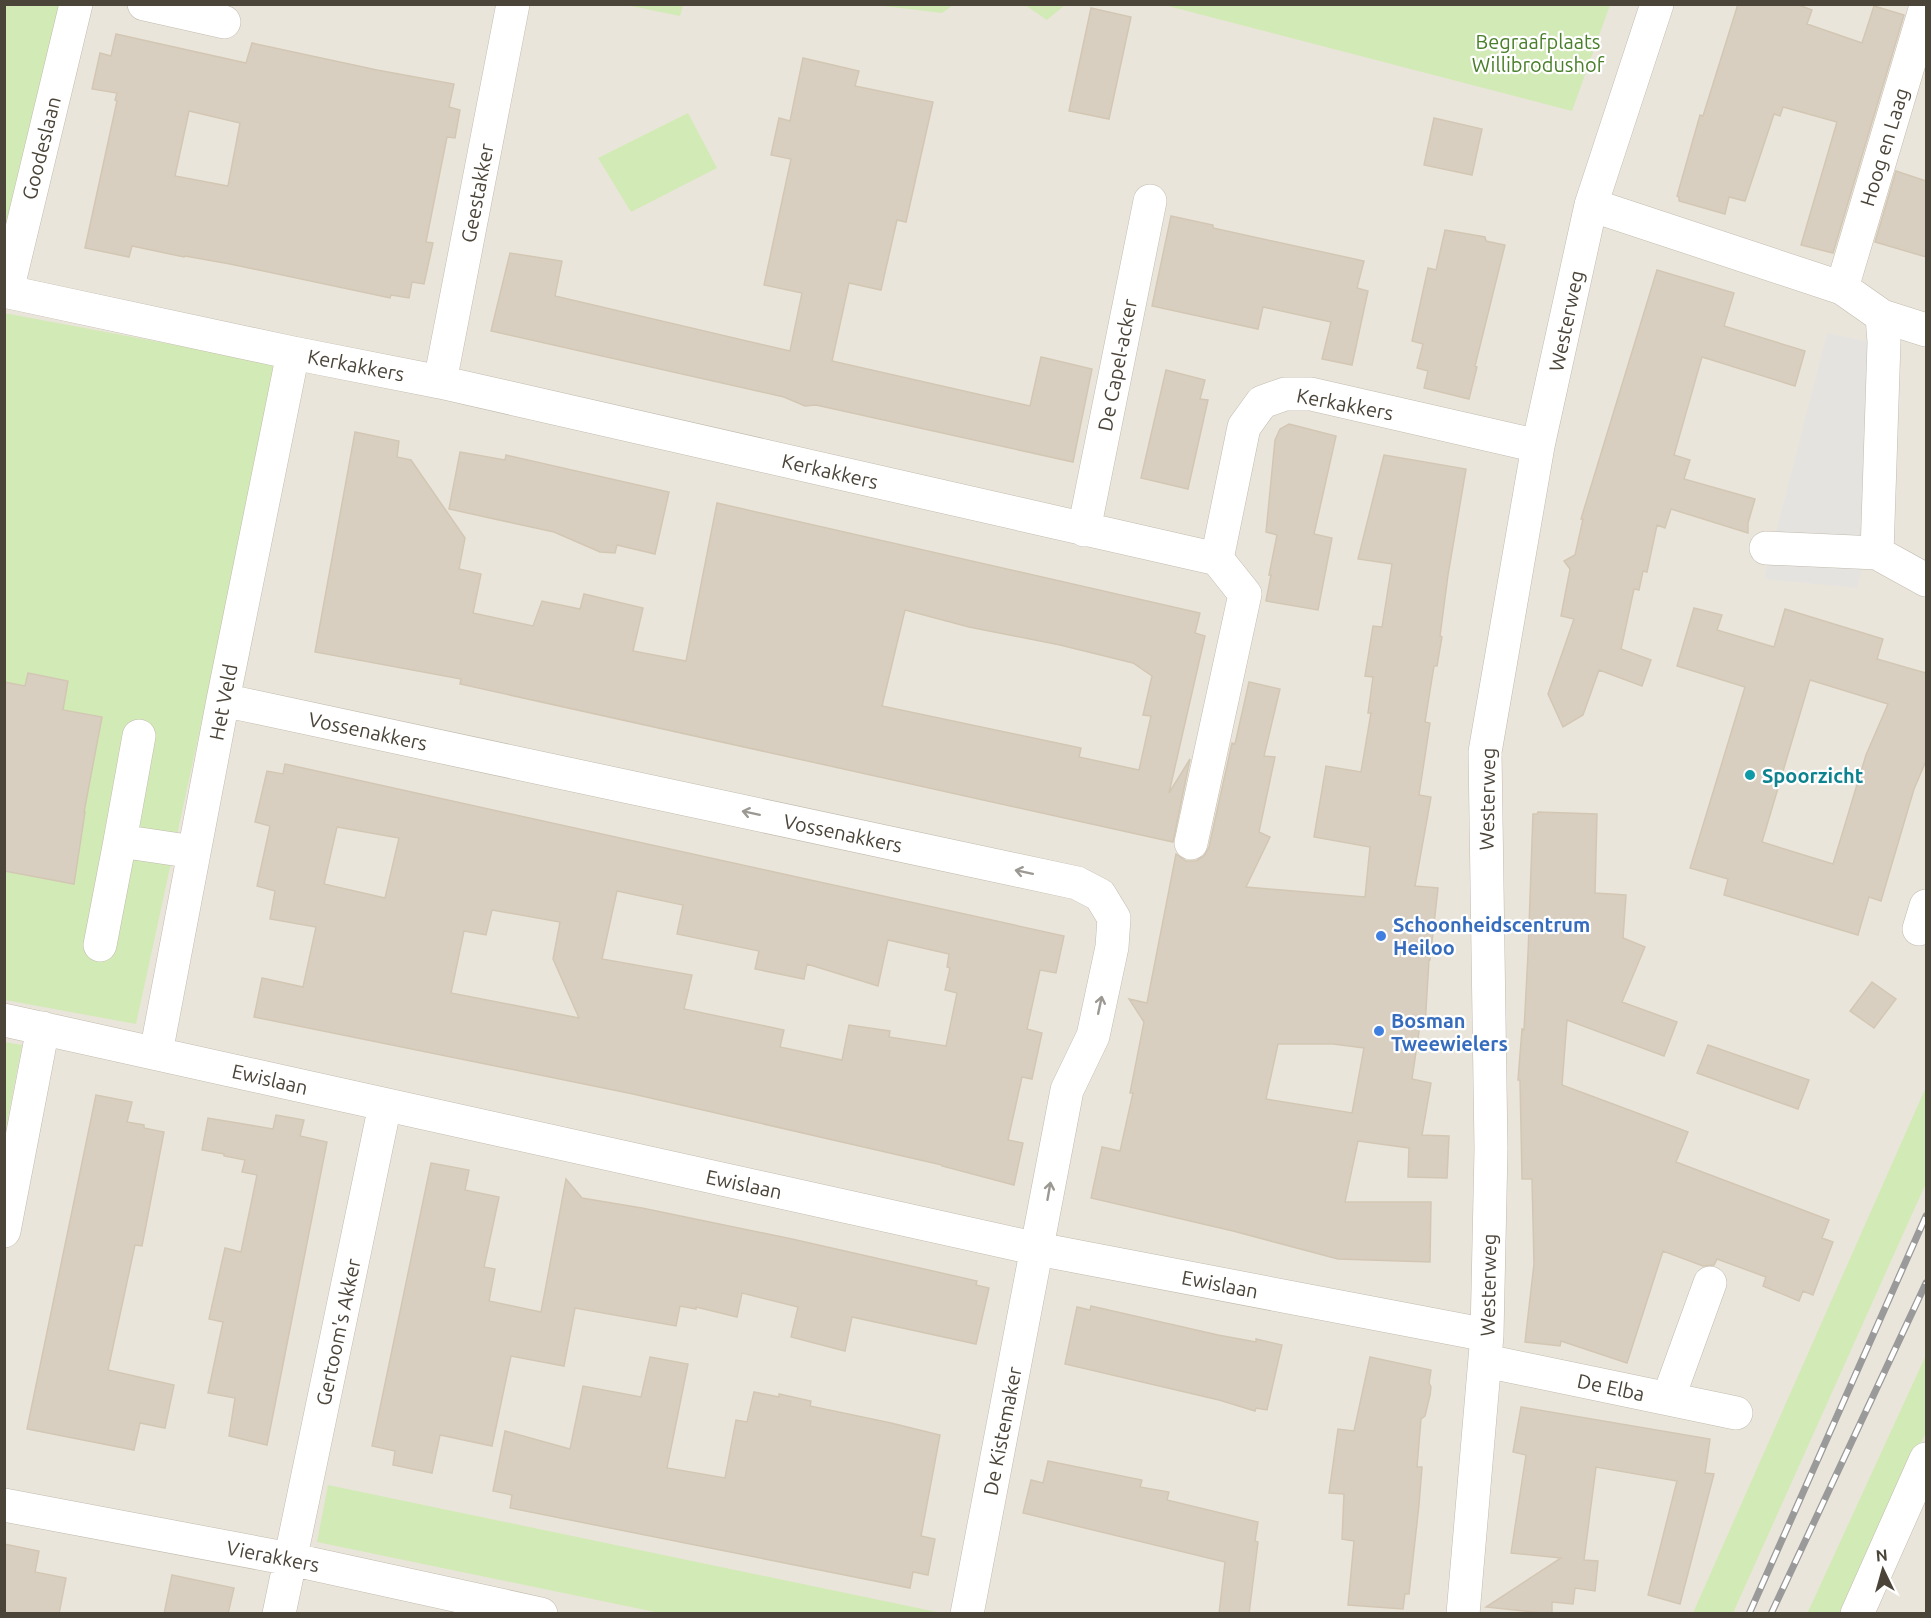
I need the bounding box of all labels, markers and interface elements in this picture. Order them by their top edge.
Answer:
park label: Begraafplaats Willibrodushof [1472,30,1605,76]
street label: Hoog en Laag [1855,85,1913,209]
street label: Goodeslaan [17,94,65,202]
street label: Geestakker [456,141,498,245]
street label: Westerweg [1544,268,1588,374]
street label: De Capel-acker [1093,297,1141,433]
street label: Kerkakkers [306,344,406,386]
street label: Kerkakkers [1295,383,1395,425]
street label: Kerkakkers [780,449,880,493]
street label: Het Veld [204,662,242,742]
street label: Vossenakkers [306,707,430,755]
street label: Westerweg [1475,747,1499,851]
place label: Spoorzicht [1762,764,1864,787]
marker: Spoorzicht [1743,768,1757,782]
one-way arrow [742,807,761,818]
street label: Vossenakkers [781,809,905,857]
one-way arrow [1015,865,1034,877]
place label: Schoonheidscentrum Heiloo [1393,913,1590,959]
marker: Schoonheidscentrum Heiloo [1374,929,1388,943]
one-way arrow [1094,995,1106,1014]
place label: Bosman Tweewielers [1391,1009,1508,1055]
marker: Bosman Tweewielers [1372,1024,1386,1038]
street label: Ewislaan [230,1059,310,1099]
street label: Ewislaan [704,1165,784,1203]
one-way arrow [1044,1182,1055,1202]
street label: Westerweg [1476,1233,1500,1337]
street label: Gertoom's Akker [311,1256,365,1408]
street label: Ewislaan [1180,1265,1260,1303]
street label: De Kistemaker [978,1364,1026,1497]
street label: De Elba [1575,1369,1647,1405]
street label: Vierakkers [225,1536,321,1576]
north arrow [1853,1540,1913,1600]
text: N [1875,1546,1888,1565]

